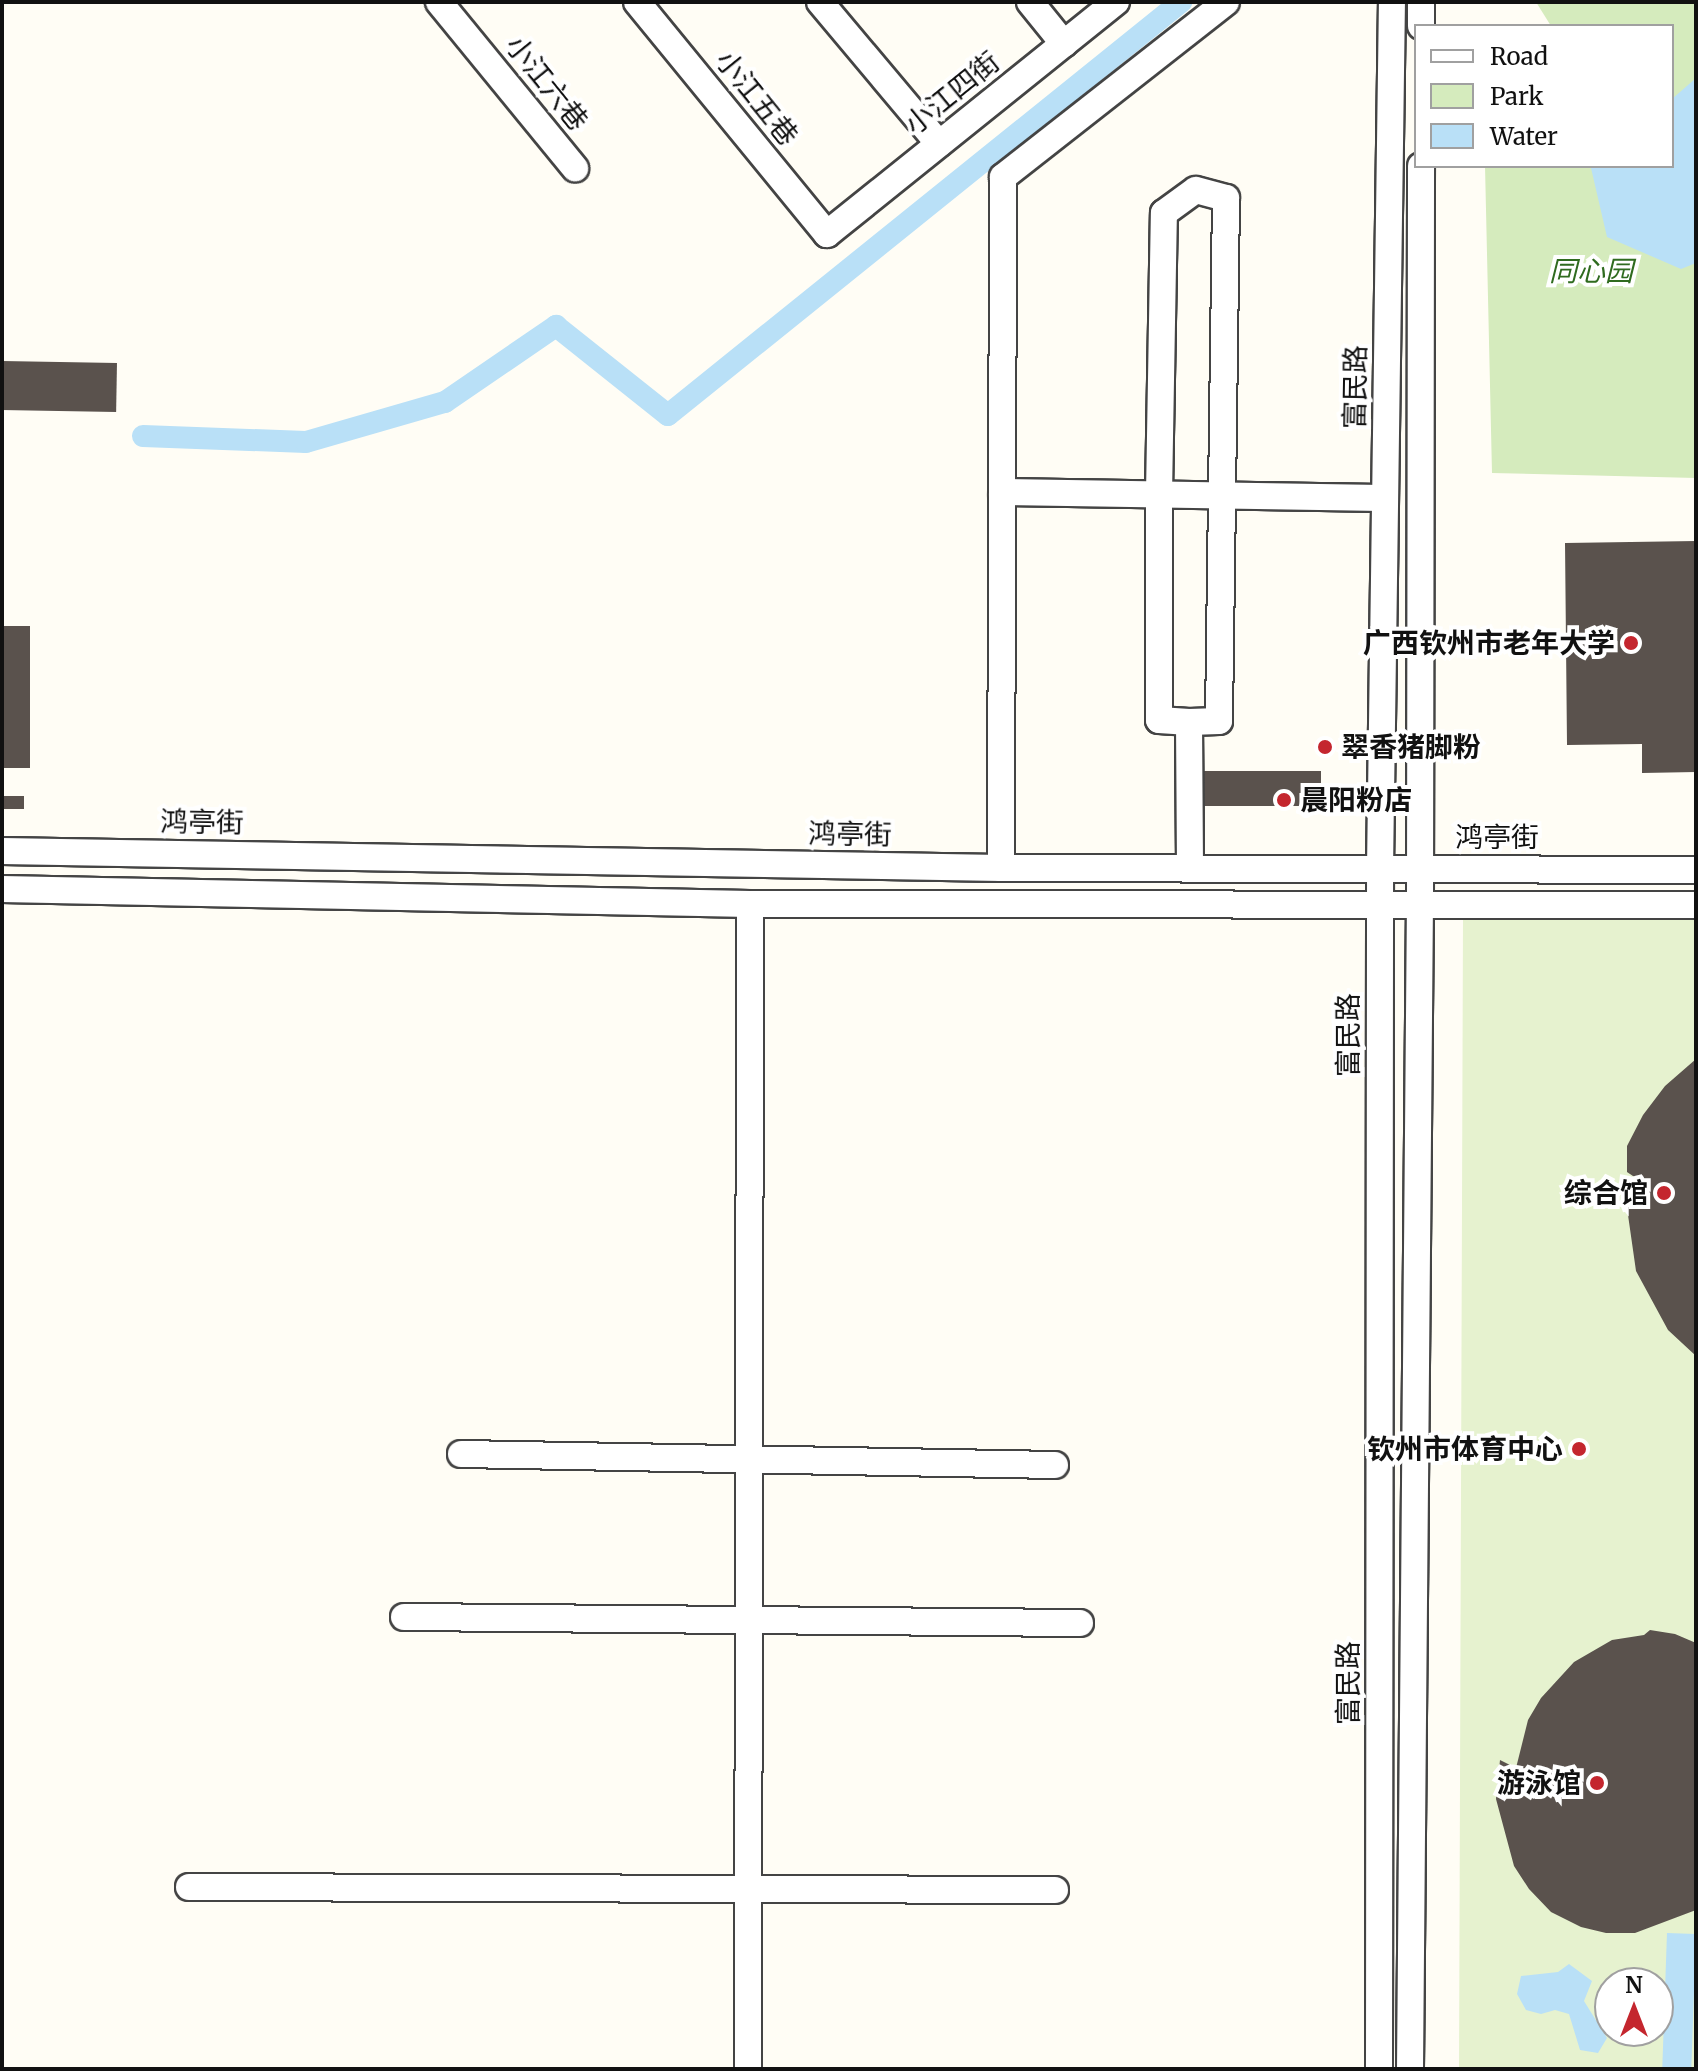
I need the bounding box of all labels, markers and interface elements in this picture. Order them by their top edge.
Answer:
legend [1414,24,1674,168]
street label: 小江六巷 [499,29,595,137]
text: Road [1490,41,1548,72]
street label: 小江五巷 [709,44,805,152]
street label: 小江四街 [898,45,1006,141]
text: Park [1490,81,1543,112]
text: Water [1490,121,1558,152]
park label: 同心园 [1549,254,1633,288]
street label: 富民路 [1337,345,1373,429]
place label: 广西钦州市老年大学 [1363,626,1615,660]
marker: 广西钦州市老年大学 [1622,634,1640,652]
place label: 翠香猪脚粉 [1341,730,1481,764]
marker: 翠香猪脚粉 [1316,738,1334,756]
place label: 晨阳粉店 [1300,783,1412,817]
marker: 晨阳粉店 [1275,791,1293,809]
street label: 鸿亭街 [160,804,244,840]
street label: 鸿亭街 [808,816,892,852]
street label: 鸿亭街 [1455,820,1539,854]
street label: 富民路 [1331,993,1365,1077]
place label: 综合馆 [1564,1176,1648,1210]
marker: 综合馆 [1655,1184,1673,1202]
place label: 钦州市体育中心 [1367,1432,1563,1466]
marker: 钦州市体育中心 [1570,1440,1588,1458]
street label: 富民路 [1331,1641,1365,1725]
place label: 游泳馆 [1497,1766,1581,1800]
marker: 游泳馆 [1588,1774,1606,1792]
north arrow [1594,1967,1674,2047]
text: N [1625,1971,1643,1999]

